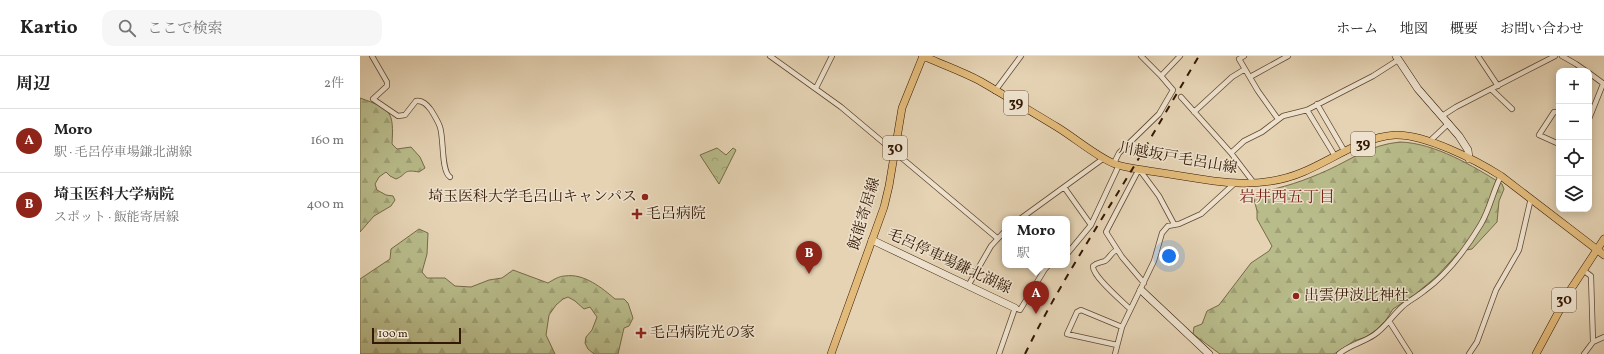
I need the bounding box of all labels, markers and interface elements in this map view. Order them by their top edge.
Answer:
search box [102,10,382,46]
text: Kartio [20,15,78,41]
icon: search [116,17,138,39]
text: ここで検索 [148,19,223,40]
text: ホーム [1336,20,1378,39]
text: 地図 [1400,20,1428,39]
text: 概要 [1450,20,1478,39]
text: お問い合わせ [1500,20,1584,39]
map controls [1556,68,1592,212]
button: + [1556,68,1592,104]
text: 周辺 [16,73,50,96]
text: 2件 [324,75,344,93]
road number: 39 [1004,91,1028,115]
button: − [1556,104,1592,140]
text: Moro [54,120,92,141]
text: A [24,132,34,150]
text: 160 m [310,132,344,150]
road number: 39 [1351,132,1375,156]
road number: 30 [883,136,907,160]
street label: 川越坂戸毛呂山線 [1117,138,1239,180]
button: locate [1556,140,1592,176]
text: 駅 · 毛呂停車場鎌北湖線 [54,144,192,162]
street label: 飯能寄居線 [844,175,886,253]
button: layers [1556,176,1592,212]
text: 埼玉医科大学病院 [54,185,174,206]
place label: 埼玉医科大学毛呂山キャンパス [428,187,637,208]
district label: 岩井西五丁目 [1239,187,1335,209]
marker: 埼玉医科大学毛呂山キャンパス [640,192,650,202]
text: B [25,196,33,214]
text: 400 m [307,196,344,214]
place label: 毛呂病院 [646,204,706,225]
marker: 毛呂病院 [631,208,643,220]
text: スポット · 飯能寄居線 [54,209,179,227]
popup [1002,216,1070,268]
text: Moro [1017,221,1055,242]
street label: 毛呂停車場鎌北湖線 [883,224,1015,300]
pin: B [796,241,822,274]
text: 駅 [1017,245,1030,263]
your location [1159,246,1179,266]
pin: A [1023,281,1049,314]
place label: 出雲伊波比神社 [1304,286,1409,307]
road number: 30 [1552,288,1576,312]
marker: 出雲伊波比神社 [1291,291,1301,301]
place label: 毛呂病院光の家 [650,323,755,344]
scale bar [372,326,461,345]
text: 100 m [378,327,408,342]
marker: 毛呂病院光の家 [635,327,647,339]

